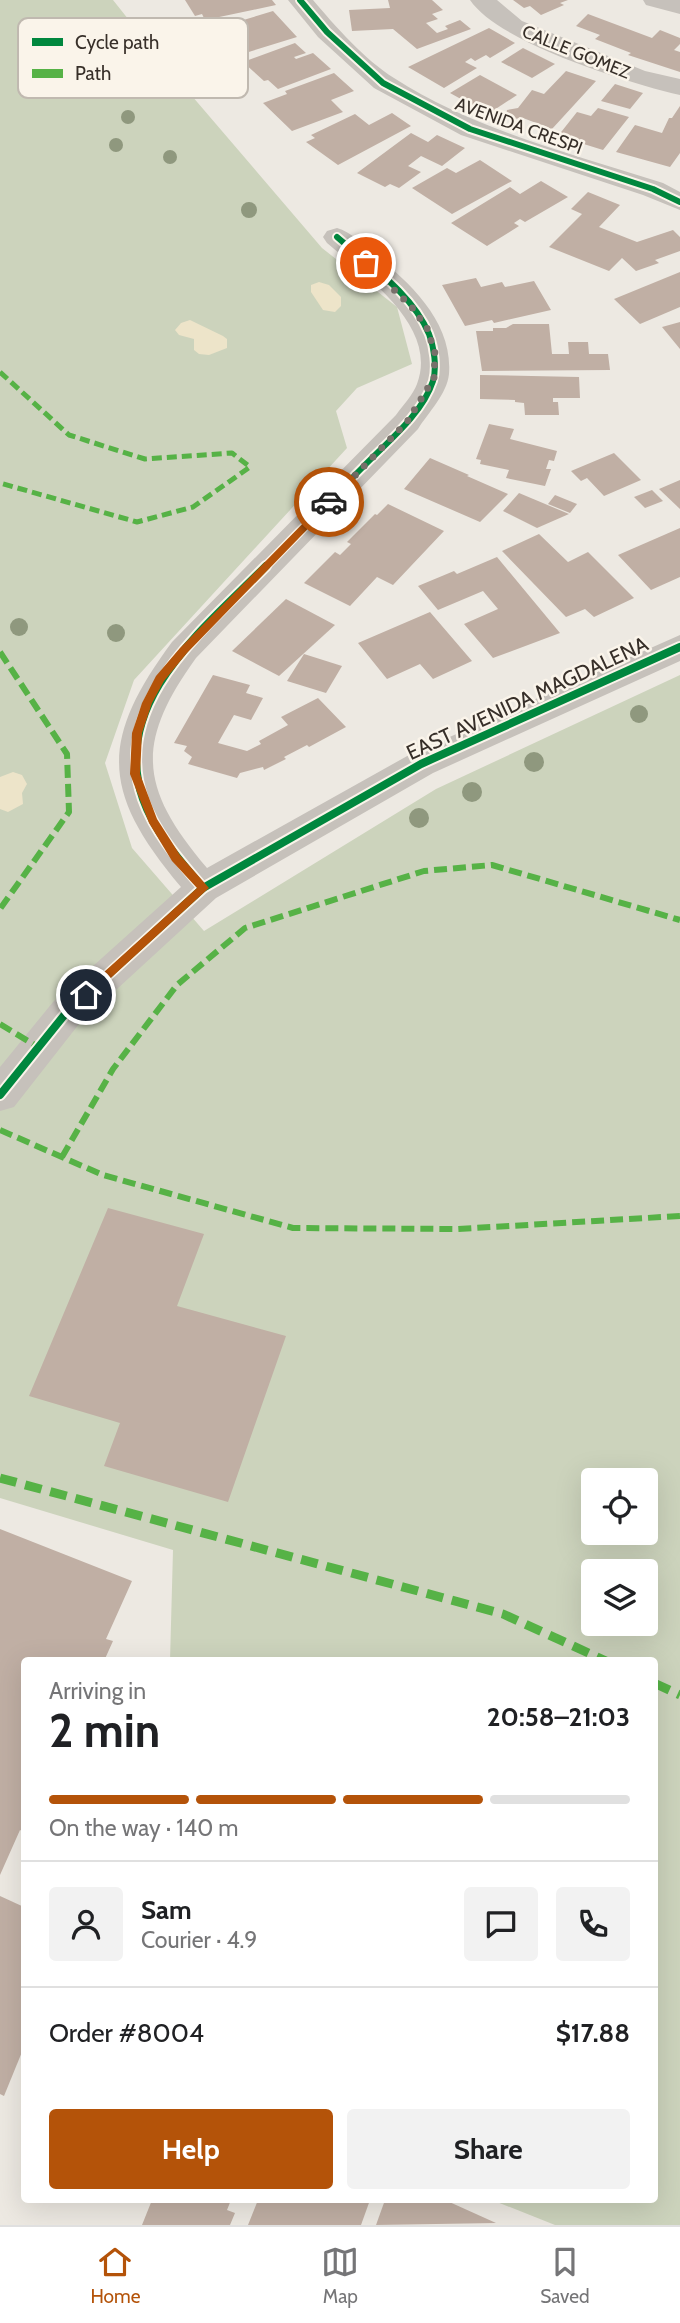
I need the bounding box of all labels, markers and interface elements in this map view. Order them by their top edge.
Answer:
legend [18,18,248,98]
street label: CALLE GOMEZ [519,20,633,84]
text: Cycle path [75,31,159,54]
text: Path [75,62,111,85]
street label: AVENIDA CRESPI [452,93,586,159]
pin [336,233,396,293]
icon: bag [347,244,385,282]
courier [294,467,364,537]
icon: car [310,483,348,521]
street label: EAST AVENIDA MAGDALENA [402,631,652,765]
pin [56,965,116,1025]
icon: home [67,976,105,1014]
map controls [581,1468,658,1636]
button: locate [581,1468,658,1545]
button: layers [581,1559,658,1636]
text: Arriving in [49,1677,146,1705]
text: 20:58–21:03 [487,1701,630,1733]
text: 2 min [49,1703,160,1759]
text: On the way · 140 m [49,1814,239,1842]
button: person [49,1887,123,1961]
button: chat [464,1887,538,1961]
button: phone [556,1887,630,1961]
text: Sam [141,1894,192,1926]
text: Courier · 4.9 [141,1926,257,1954]
text: Order #8004 [49,2017,204,2049]
text: $17.88 [556,2017,630,2049]
button: Help [49,2109,333,2189]
button: Share [347,2109,630,2189]
tab: Home [90,2243,140,2308]
tab: Map [321,2243,359,2308]
tab: Saved [540,2243,590,2308]

